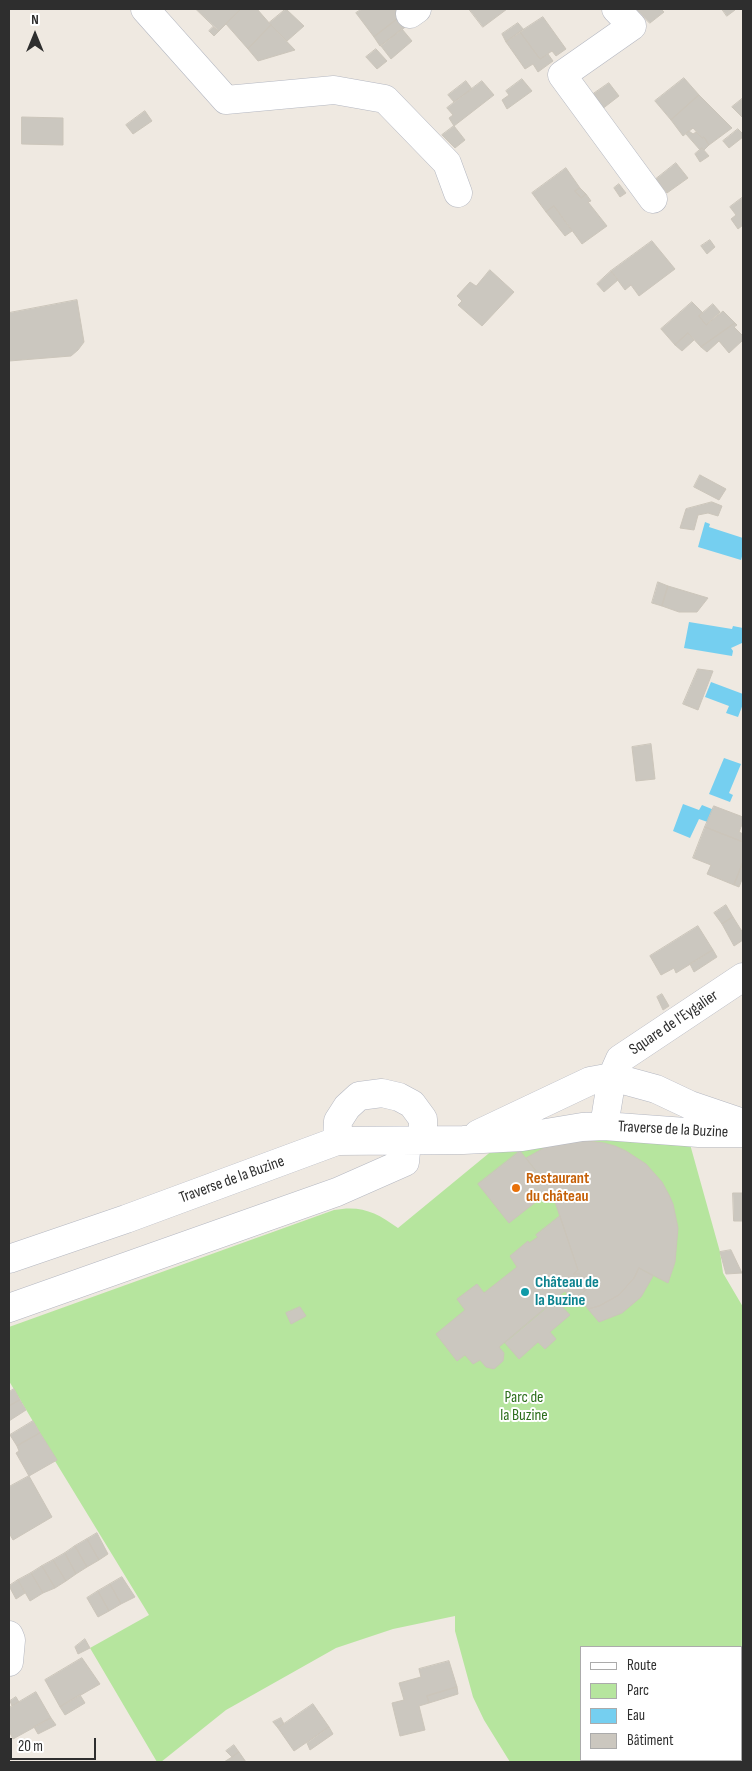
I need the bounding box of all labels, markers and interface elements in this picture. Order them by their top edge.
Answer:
north arrow [10,10,60,60]
text: N [31,11,39,28]
street label: Square de l'Eygalier [626,986,722,1060]
street label: Traverse de la Buzine [617,1118,729,1142]
street label: Traverse de la Buzine [177,1152,287,1208]
place label: Restaurant du château [526,1169,589,1207]
marker: Restaurant du château [510,1182,522,1194]
place label: Château de la Buzine [535,1273,599,1311]
marker: Château de la Buzine [519,1286,531,1298]
park label: Parc de la Buzine [500,1388,548,1426]
legend [580,1646,742,1761]
text: Route [627,1656,657,1675]
text: Parc [627,1681,649,1700]
text: Eau [627,1706,645,1725]
scale bar [12,1728,99,1760]
text: Bâtiment [627,1731,674,1750]
text: 20 m [18,1737,43,1756]

